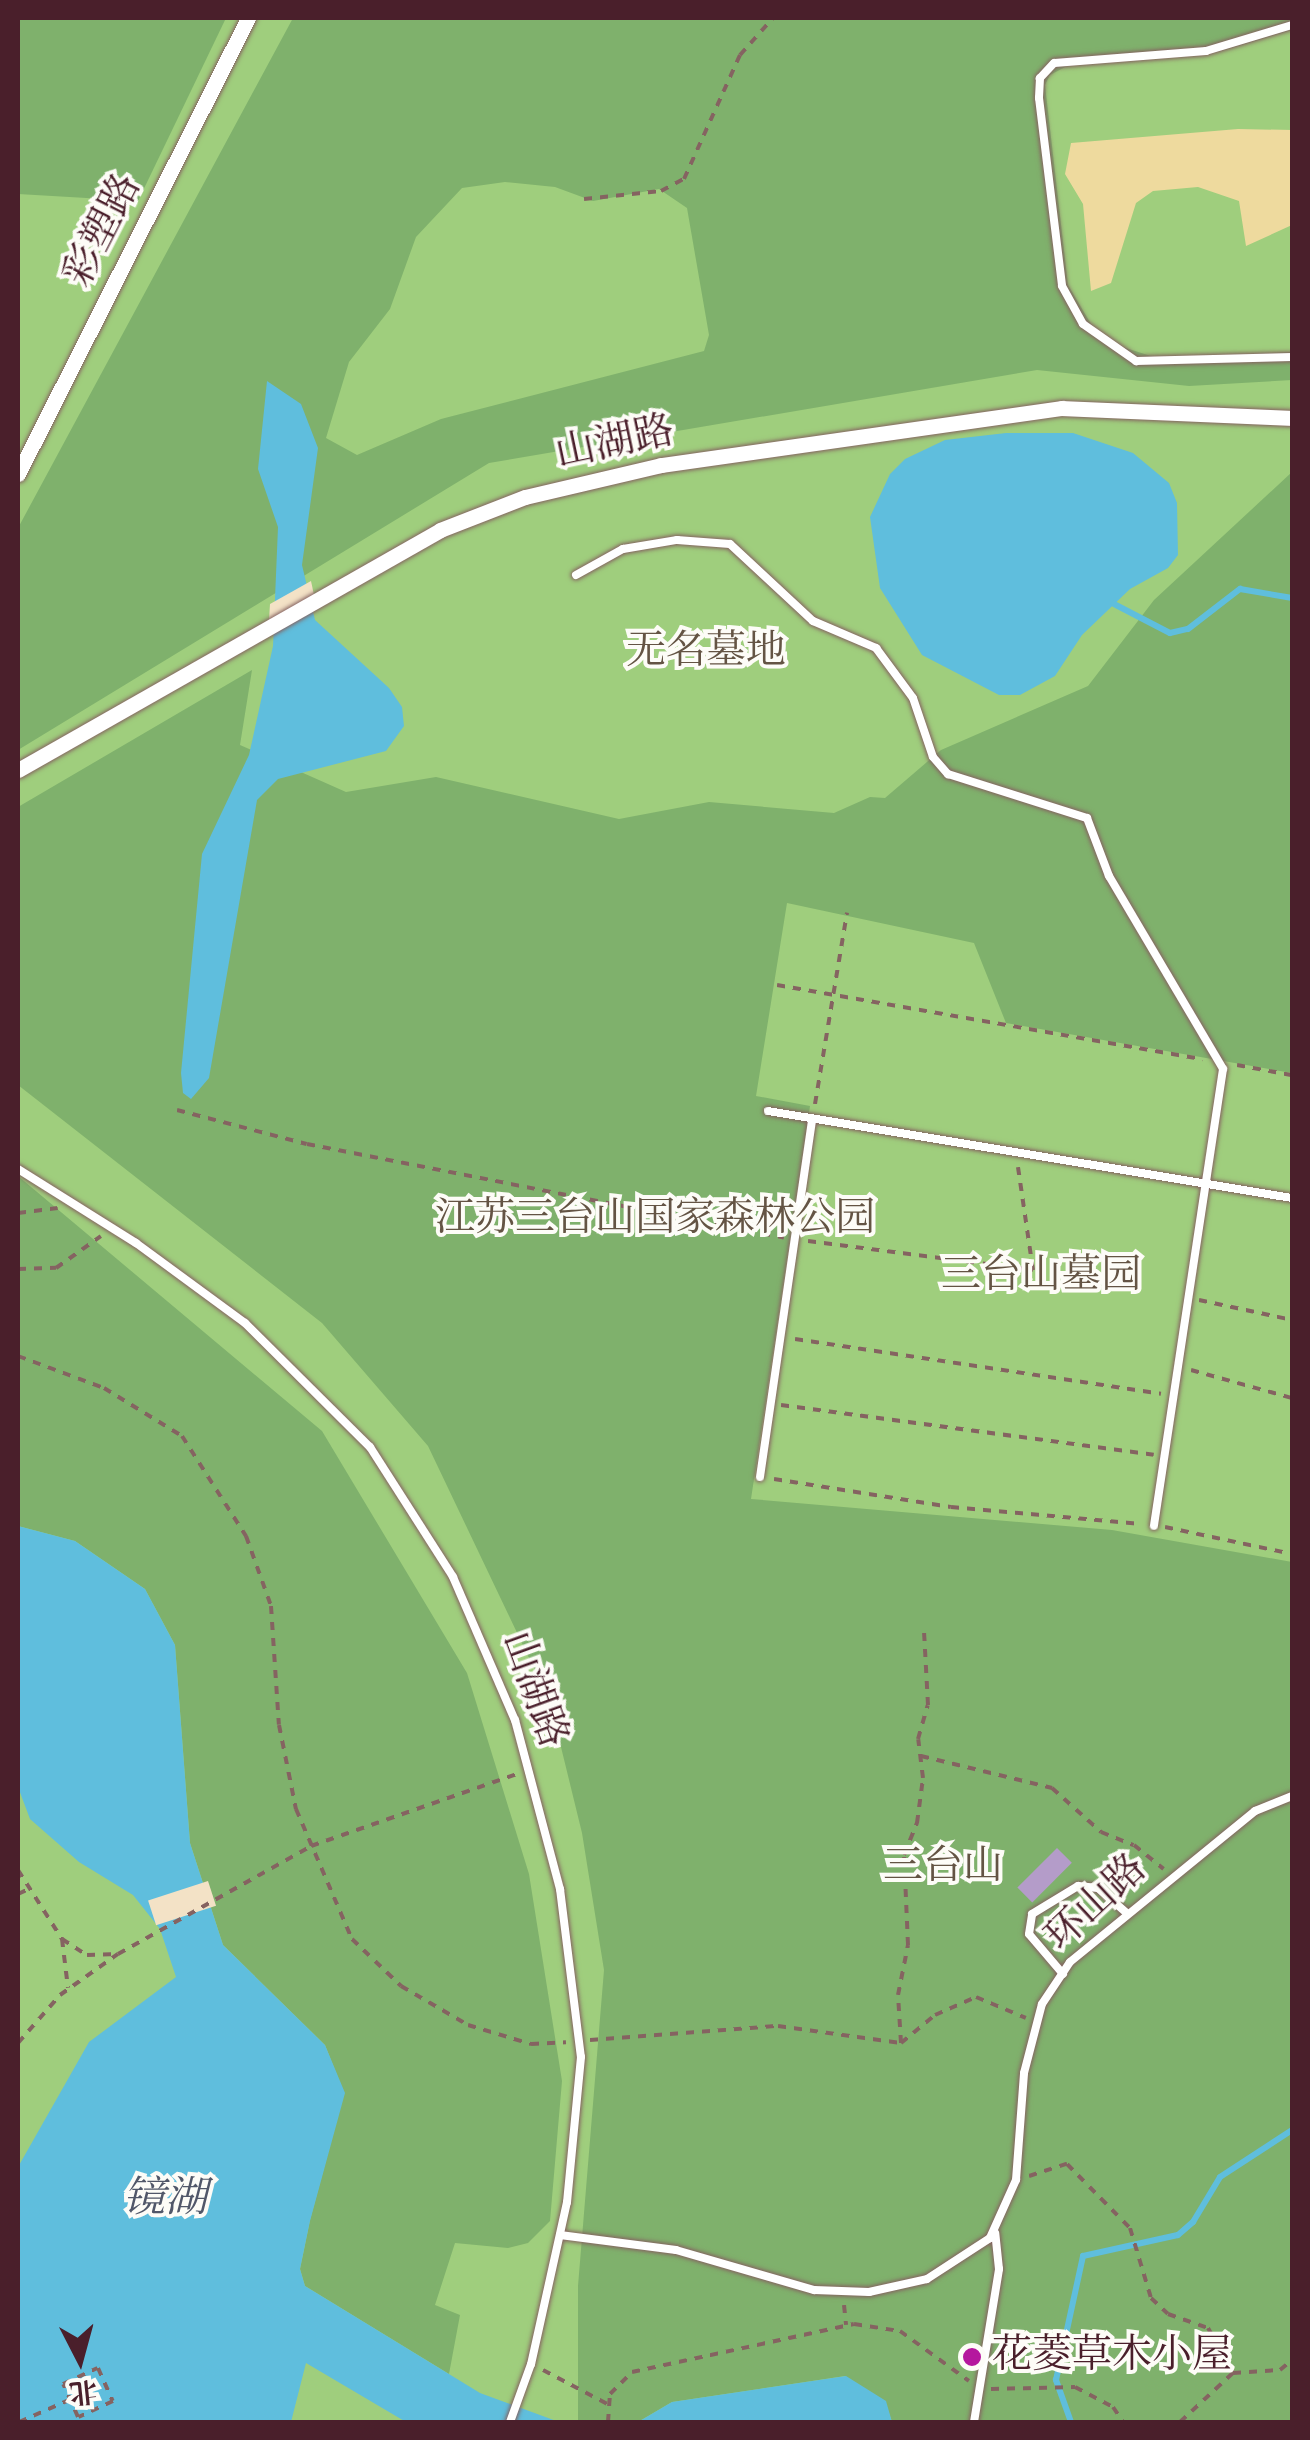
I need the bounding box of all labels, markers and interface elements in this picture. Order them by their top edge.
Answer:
street label: 彩塑路 [55,167,153,295]
street label: 山湖路 [551,408,679,480]
park label: 无名墓地 [626,629,786,677]
park label: 江苏三台山国家森林公园 [435,1196,875,1244]
park label: 三台山墓园 [941,1253,1141,1301]
street label: 山湖路 [490,1625,576,1755]
park label: 三台山 [883,1844,1003,1892]
street label: 环山路 [1037,1846,1157,1962]
water label: 镜湖 [123,2175,207,2225]
north arrow [30,2310,130,2410]
place label: 花菱草木小屋 [992,2333,1232,2381]
marker: 花菱草木小屋 [961,2346,983,2368]
text: 北 [68,2374,99,2405]

